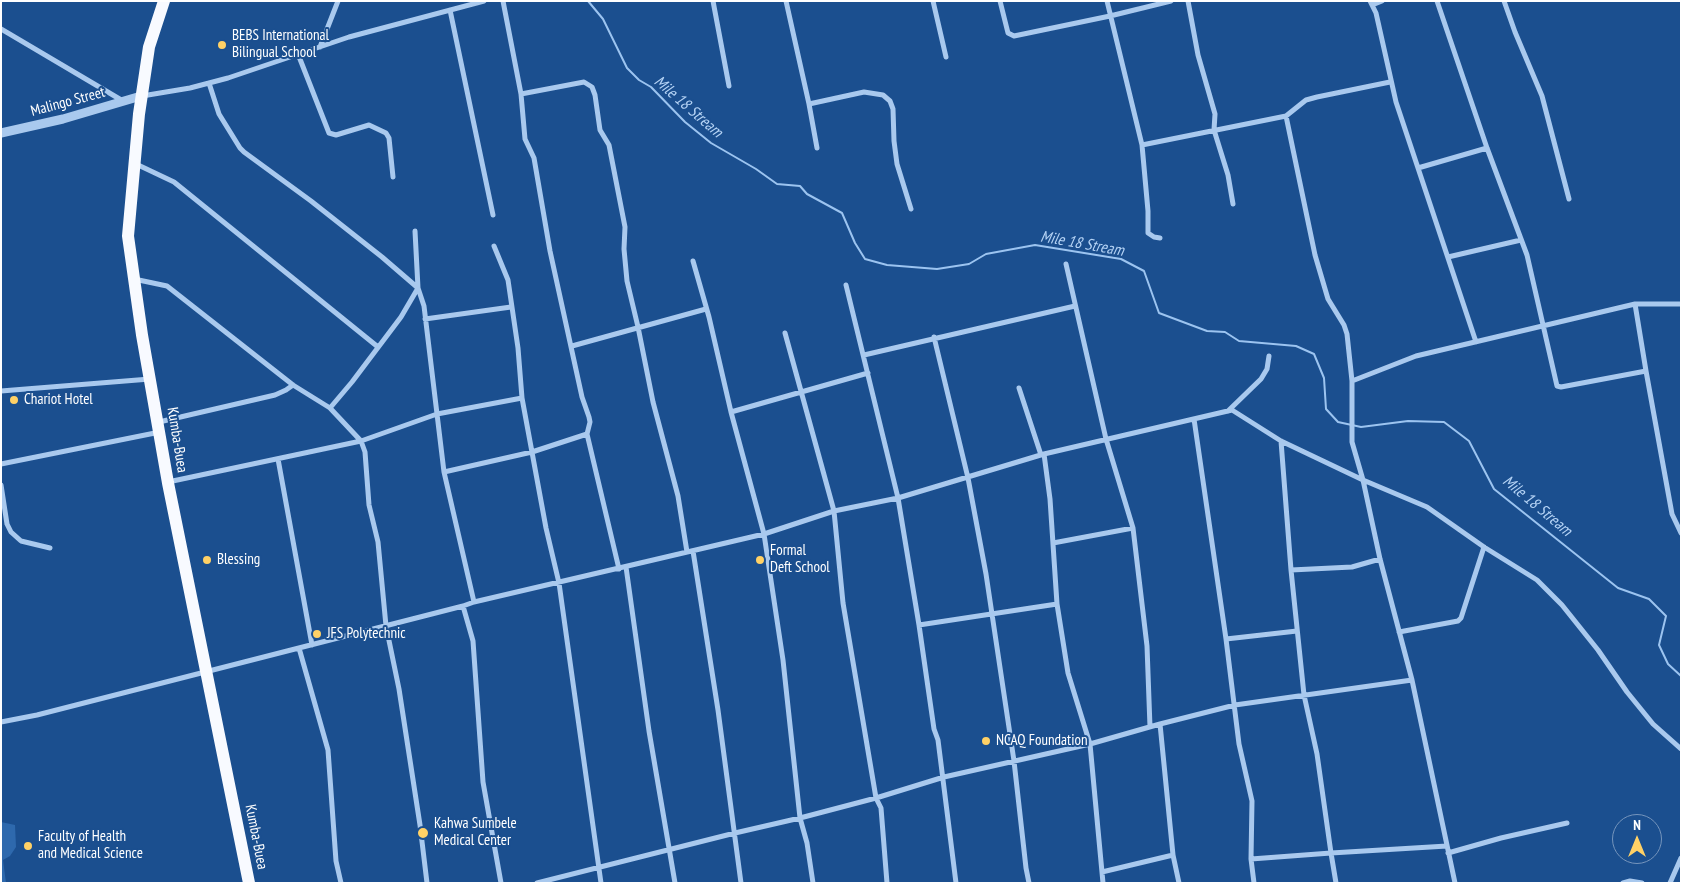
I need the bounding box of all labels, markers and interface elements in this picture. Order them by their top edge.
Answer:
place label: BEBS International Bilingual School [232,27,329,62]
marker: BEBS International Bilingual School [216,39,228,51]
water label: Mile 18 Stream [650,72,726,142]
street label: Malingo Street [29,83,107,121]
water label: Mile 18 Stream [1039,227,1125,261]
place label: Chariot Hotel [24,391,93,409]
marker: Chariot Hotel [8,394,20,406]
street label: Kumba-Buea [163,406,191,474]
water label: Mile 18 Stream [1499,472,1575,540]
place label: Formal Deft School [770,542,830,577]
place label: Blessing [217,551,260,569]
marker: Blessing [201,554,213,566]
marker: Formal Deft School [754,554,766,566]
place label: JFS Polytechnic [327,625,406,643]
marker: JFS Polytechnic [311,628,323,640]
place label: NCAQ Foundation [996,732,1087,750]
marker: NCAQ Foundation [980,735,992,747]
street label: Kumba-Buea [241,803,271,871]
north arrow [1612,814,1662,864]
place label: Kahwa Sumbele Medical Center [434,815,517,850]
text: N [1633,816,1641,834]
marker: Kahwa Sumbele Medical Center [416,826,430,840]
place label: Faculty of Health and Medical Science [38,828,143,863]
marker: Faculty of Health and Medical Science [22,840,34,852]

